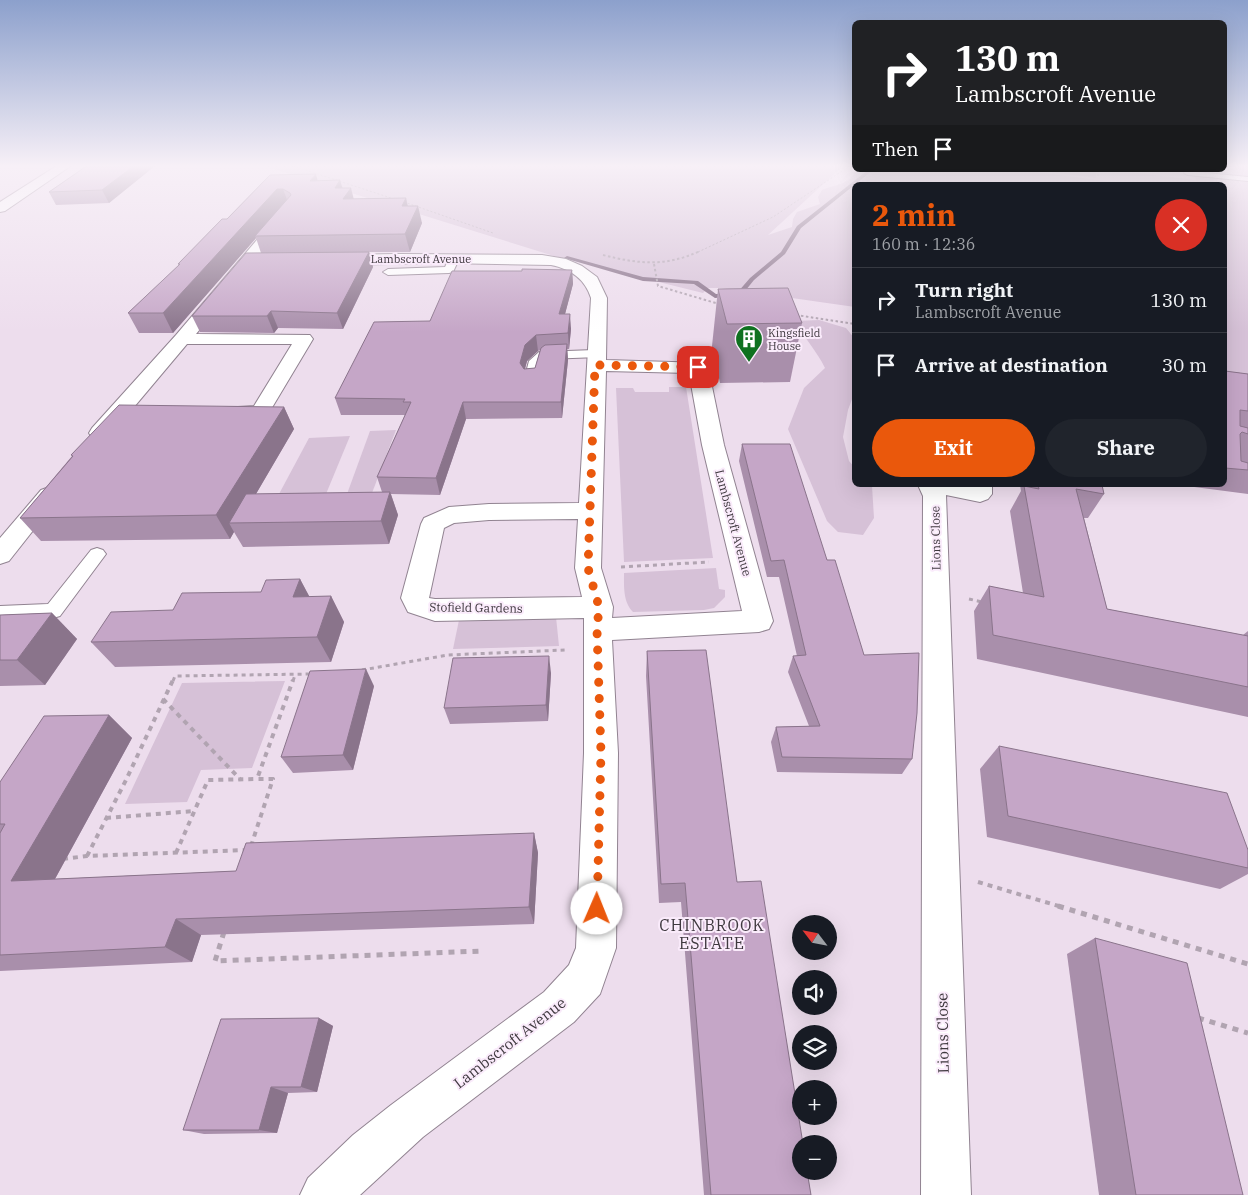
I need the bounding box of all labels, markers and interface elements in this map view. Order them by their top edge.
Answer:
text: 130 m [955,35,1060,81]
icon: right [872,40,937,105]
text: Lambscroft Avenue [955,79,1156,108]
icon: arrive [929,135,957,163]
text: Then [872,137,919,161]
text: 2 min [872,195,956,234]
button: close [1155,199,1207,251]
text: 160 m · 12:36 [872,234,975,254]
street label: Lambscroft Avenue [371,252,471,266]
text: Turn right [915,278,1013,302]
icon: right [872,286,900,314]
text: 130 m [1150,288,1207,312]
text: Lambscroft Avenue [915,302,1061,322]
building icon: Kingsfield House [734,324,764,363]
place label: Kingsfield House [768,326,821,353]
pin [677,346,719,388]
icon: arrive [872,351,900,379]
icon: arrive [684,353,712,381]
text: Arrive at destination [915,353,1108,377]
text: 30 m [1162,353,1207,377]
button: Exit [872,419,1035,477]
button: Share [1045,419,1207,477]
street label: Lambscroft Avenue [712,468,755,578]
street label: Lions Close [927,506,944,570]
street label: Stofield Gardens [429,599,523,616]
position arrow [570,882,622,934]
district label: CHINBROOK ESTATE [659,915,765,953]
north arrow [792,915,838,960]
map controls [792,915,837,1180]
button: sound [792,970,837,1015]
street label: Lambscroft Avenue [450,993,570,1092]
street label: Lions Close [932,993,953,1073]
button: layers [792,1025,837,1070]
button: + [792,1080,837,1125]
button: − [792,1135,837,1180]

